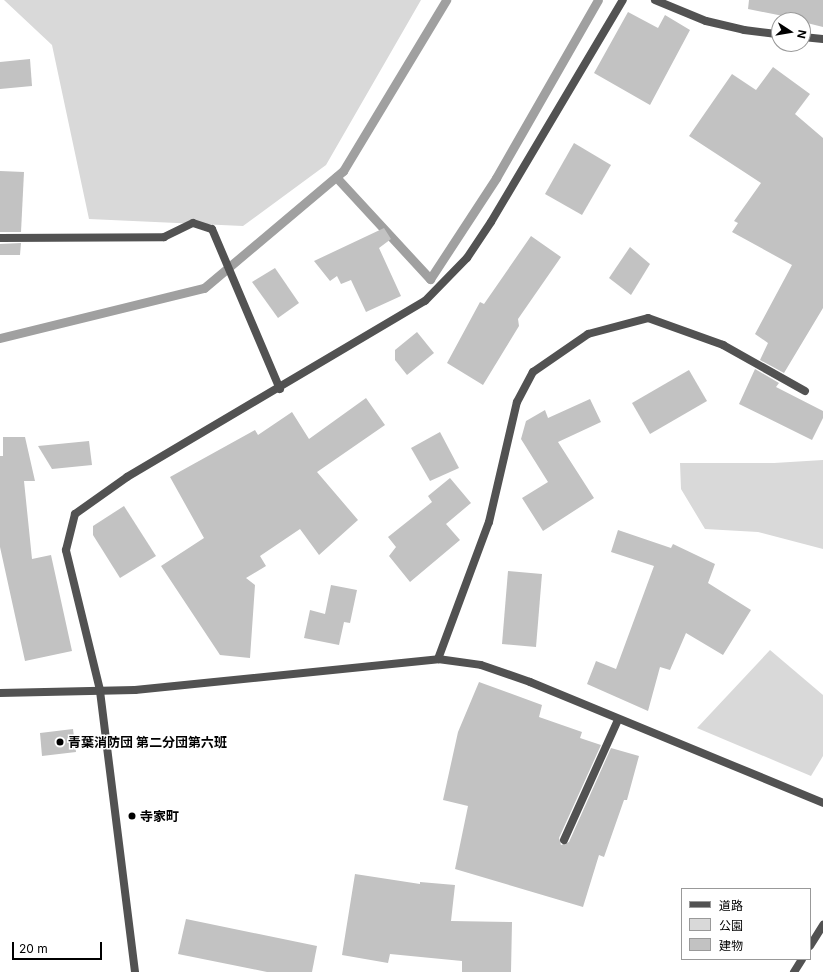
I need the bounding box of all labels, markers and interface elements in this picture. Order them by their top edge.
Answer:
north arrow [771,12,811,52]
text: N [794,29,809,40]
place label: 青葉消防団 第二分団第六班 [68,734,227,750]
marker: 青葉消防団 第二分団第六班 [55,737,65,747]
place label: 寺家町 [140,808,179,824]
marker: 寺家町 [127,811,137,821]
legend [681,888,811,960]
text: 道路 [719,898,743,913]
text: 公園 [719,918,743,933]
scale bar [14,934,104,960]
text: 建物 [719,938,743,953]
text: 20 m [19,941,48,956]

